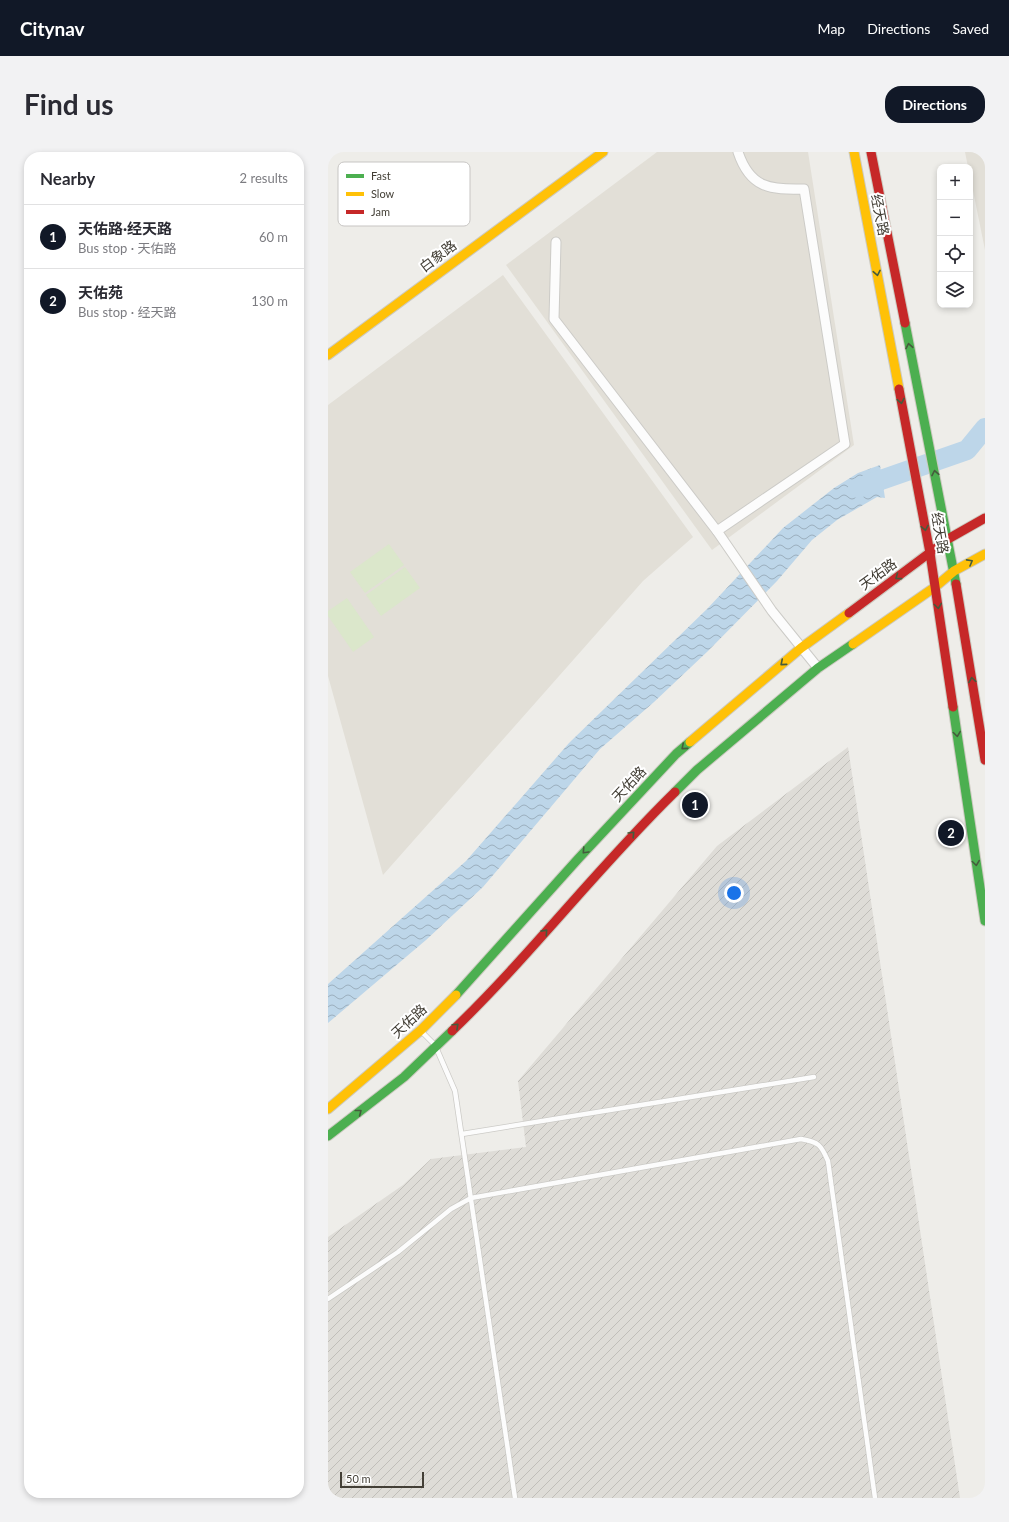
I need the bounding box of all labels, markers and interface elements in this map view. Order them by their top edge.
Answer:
text: Citynav [20,17,85,40]
text: Map [818,20,845,37]
text: Directions [867,20,930,37]
text: Saved [952,20,989,37]
button: Directions [885,86,985,123]
text: Find us [24,87,114,121]
legend [338,162,470,226]
map controls [937,164,973,308]
button: + [937,164,973,200]
text: Nearby [40,168,95,189]
text: Fast [371,169,391,182]
text: 2 results [240,170,288,186]
text: Slow [371,187,395,200]
street label: 经天路 [868,193,893,237]
button: − [937,200,973,236]
text: Jam [371,205,390,218]
text: 天佑路·经天路 [78,219,172,237]
text: 1 [49,229,57,245]
text: 60 m [259,229,288,245]
street label: 白象路 [416,236,460,275]
button: locate [937,236,973,272]
text: Bus stop · 天佑路 [78,240,176,256]
one-way arrow [872,270,881,276]
button: layers [937,272,973,308]
text: 天佑苑 [78,283,123,301]
text: 2 [49,293,57,309]
text: 130 m [251,293,288,309]
text: Bus stop · 经天路 [78,304,176,320]
one-way arrow [906,342,914,349]
one-way arrow [896,398,905,404]
one-way arrow [931,470,940,476]
street label: 经天路 [928,511,953,555]
one-way arrow [920,525,929,532]
street label: 天佑路 [856,554,900,593]
one-way arrow [965,560,973,567]
one-way arrow [896,572,903,579]
one-way arrow [933,602,942,609]
one-way arrow [781,658,788,665]
one-way arrow [968,677,977,683]
one-way arrow [952,731,961,737]
one-way arrow [681,742,689,749]
street label: 天佑路 [608,763,649,805]
pin: 1 [682,790,708,820]
pin: 2 [938,818,964,848]
one-way arrow [627,832,634,839]
one-way arrow [583,847,590,854]
one-way arrow [971,860,980,866]
your location [724,883,744,903]
one-way arrow [541,929,548,936]
street label: 天佑路 [388,1000,430,1041]
one-way arrow [451,1023,459,1031]
one-way arrow [354,1110,361,1117]
scale bar [340,1470,424,1489]
text: 50 m [346,1472,371,1485]

